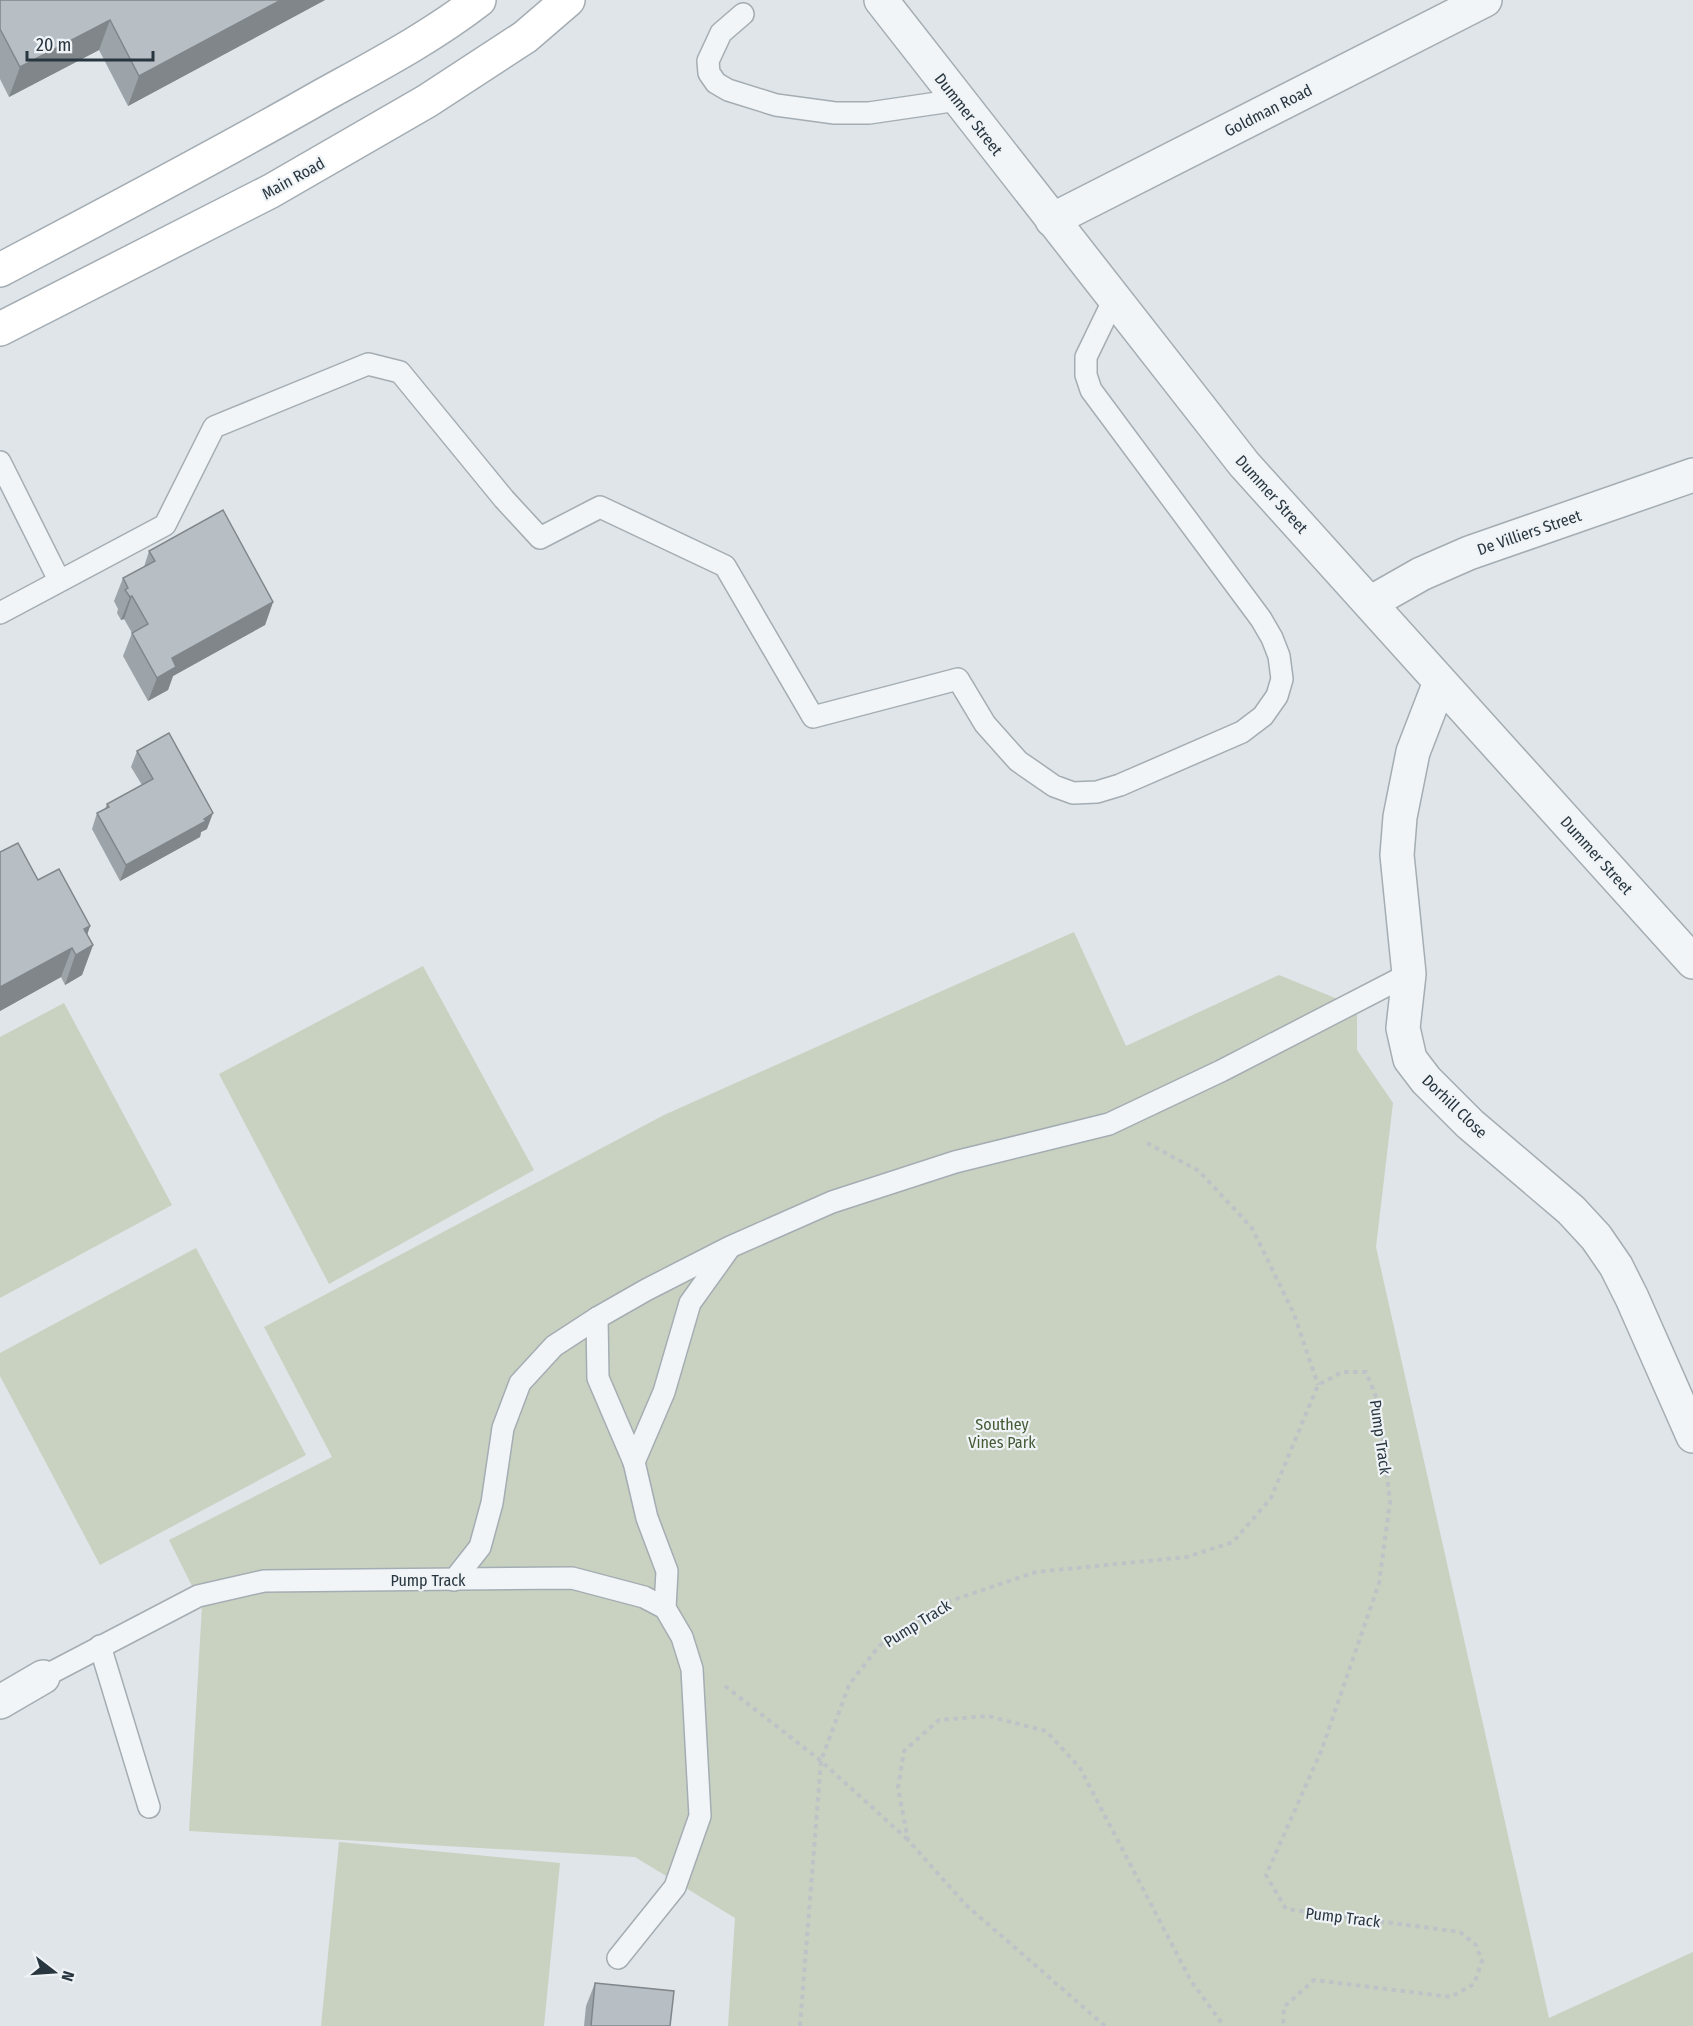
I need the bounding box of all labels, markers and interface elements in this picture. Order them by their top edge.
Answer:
scale bar [27,24,153,62]
text: 20 m [36,34,71,56]
street label: Dummer Street [931,70,1007,160]
street label: Goldman Road [1221,80,1315,141]
street label: Main Road [259,153,328,203]
street label: Dummer Street [1231,451,1312,538]
street label: De Villiers Street [1475,506,1584,559]
street label: Dummer Street [1556,812,1637,899]
street label: Dorhill Close [1418,1071,1491,1142]
street label: Pump Track [1366,1399,1395,1476]
park label: Southey Vines Park [968,1415,1036,1452]
street label: Pump Track [390,1571,466,1590]
street label: Pump Track [880,1595,955,1651]
street label: Pump Track [1305,1903,1382,1932]
north arrow [24,1942,84,2002]
text: N [57,1969,78,1984]

